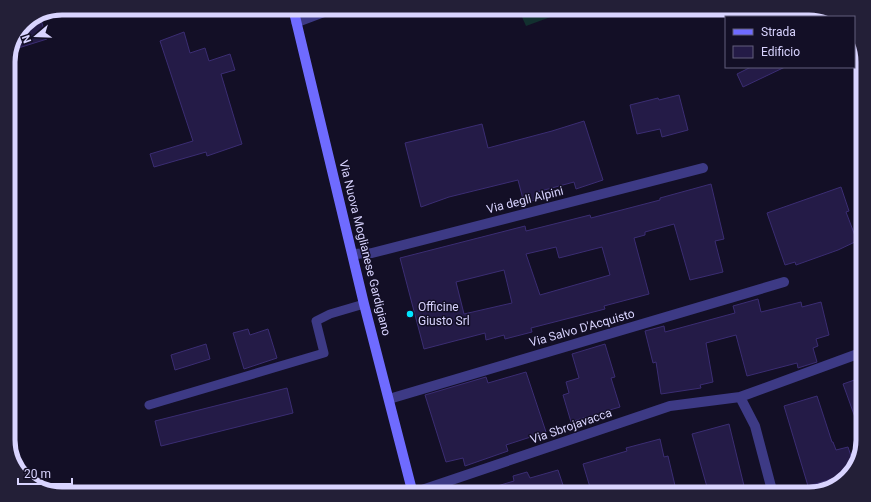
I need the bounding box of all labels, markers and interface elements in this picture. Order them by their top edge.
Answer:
north arrow [16,16,56,56]
legend [725,16,855,68]
text: Strada [761,25,796,39]
text: N [20,33,34,45]
text: Edificio [761,45,800,59]
street label: Via Nuova Moglianese Gardigiano [336,159,394,337]
street label: Via degli Alpini [485,184,565,216]
place label: Officine Giusto Srl [418,300,470,328]
street label: Via Salvo D'Acquisto [528,306,636,350]
marker: Officine Giusto Srl [405,309,415,319]
street label: Via Sbrojavacca [528,405,614,447]
scale bar [18,460,72,486]
text: 20 m [24,467,51,481]

